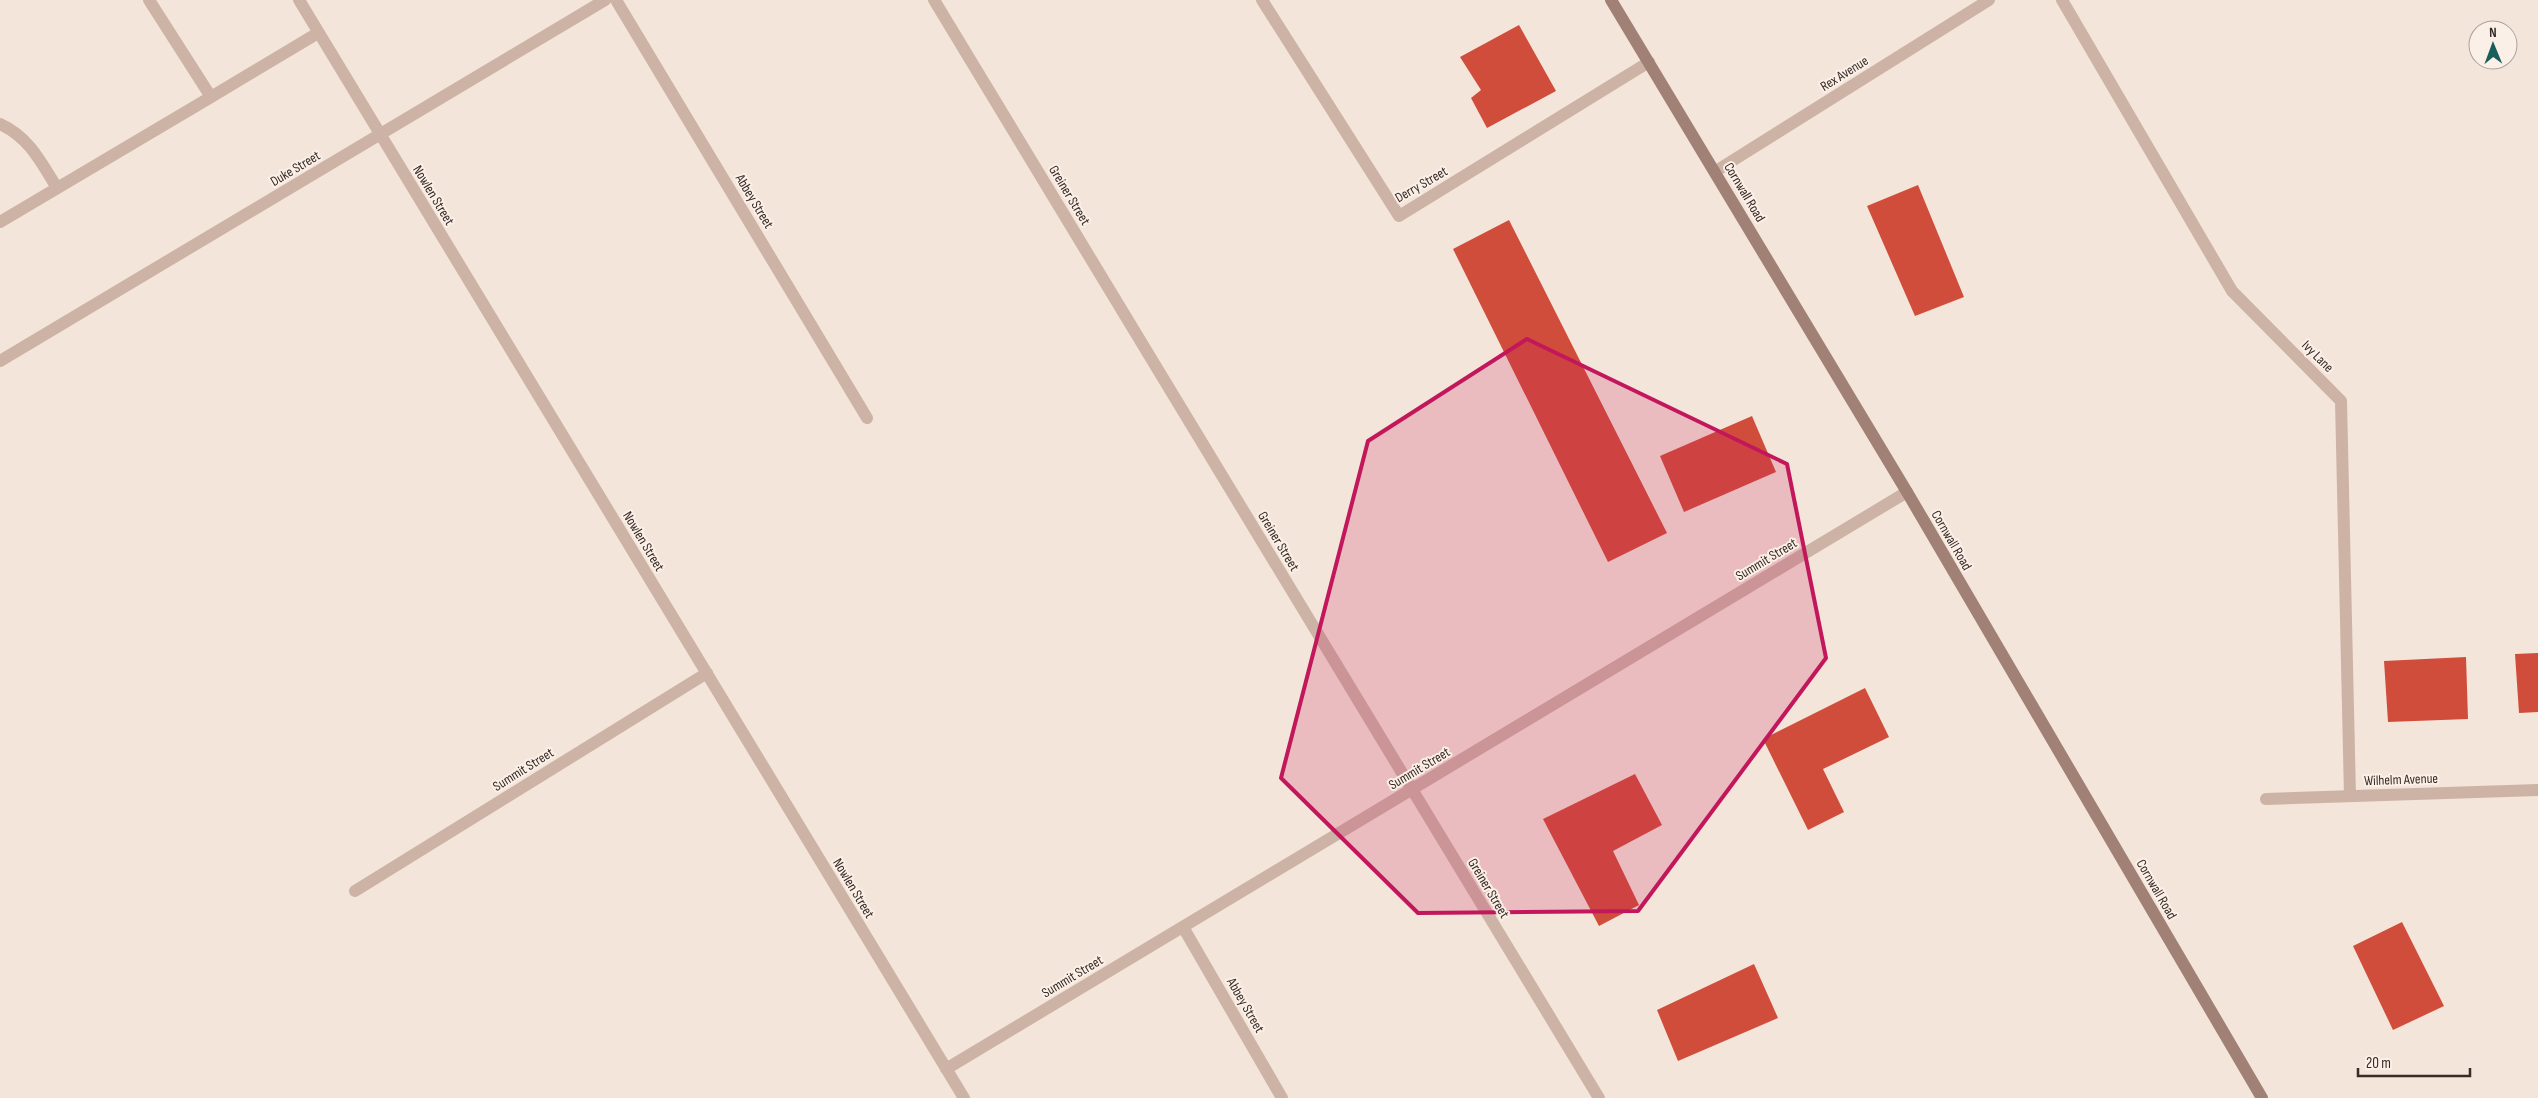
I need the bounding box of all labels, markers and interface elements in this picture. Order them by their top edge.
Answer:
north arrow [2468,20,2518,70]
text: N [2489,24,2497,41]
street label: Rex Avenue [1817,52,1871,95]
street label: Duke Street [267,147,323,190]
street label: Cornwall Road [1720,159,1769,225]
street label: Nowlen Street [409,162,458,228]
street label: Greiner Street [1045,162,1094,228]
street label: Derry Street [1392,163,1451,206]
street label: Abbey Street [731,170,777,232]
street label: Ivy Lane [2298,337,2337,376]
street label: Cornwall Road [1928,507,1976,573]
street label: Nowlen Street [619,508,668,574]
street label: Greiner Street [1254,508,1303,574]
street label: Summit Street [1733,535,1800,584]
street label: Summit Street [490,744,557,795]
street label: Summit Street [1386,744,1453,793]
street label: Wilhelm Avenue [2364,770,2438,789]
street label: Nowlen Street [829,855,878,921]
street label: Greiner Street [1464,855,1513,921]
street label: Cornwall Road [2133,856,2181,922]
street label: Summit Street [1039,952,1106,1001]
street label: Abbey Street [1223,974,1268,1036]
scale bar [2358,1046,2470,1078]
text: 20 m [2366,1054,2391,1073]

